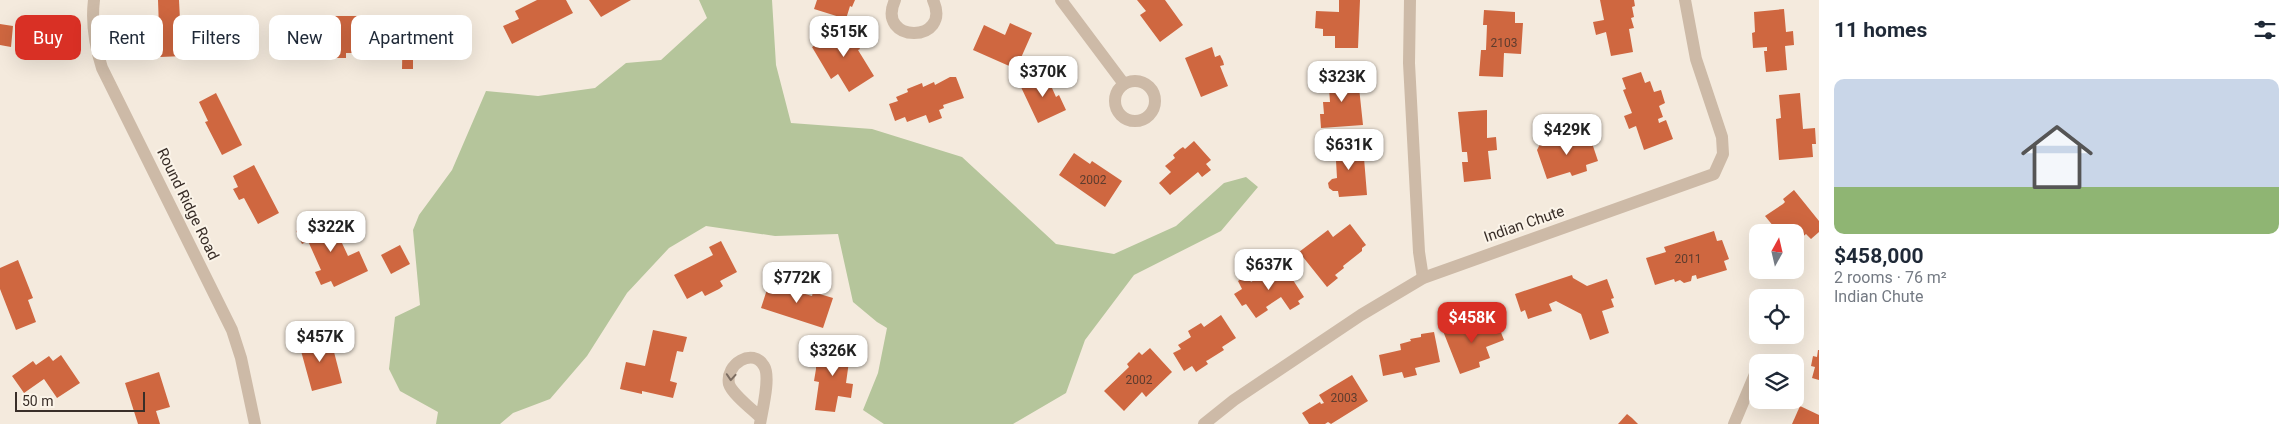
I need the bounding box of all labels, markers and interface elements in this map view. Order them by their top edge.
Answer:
chip: Buy [15,15,81,60]
chip: Rent [91,15,163,60]
chip: Filters [173,15,259,60]
chip: New [269,15,341,60]
chip: Apartment [351,15,472,60]
pin: $515K [809,15,879,58]
icon: filters [2251,16,2279,44]
text: 11 homes [1834,18,1927,42]
text: $515K [821,22,867,41]
house number: 2103 [1491,36,1517,50]
pin: $370K [1008,56,1078,98]
pin: $323K [1307,61,1377,103]
text: $370K [1020,62,1066,81]
text: $323K [1319,67,1365,86]
icon: home [2012,112,2102,202]
pin: $429K [1532,114,1602,156]
text: $429K [1544,120,1590,139]
pin: $631K [1314,128,1384,171]
text: $631K [1326,135,1372,154]
street label: Round Ridge Road [153,145,223,263]
house number: 2002 [1080,173,1107,187]
street label: Indian Chute [1481,202,1567,246]
pin: $322K [296,210,366,253]
text: $322K [308,217,354,236]
north arrow [1749,224,1804,279]
map controls [1749,224,1804,409]
text: $458,000 [1834,244,1924,268]
pin: $637K [1234,248,1304,291]
house number: 2011 [1675,252,1701,266]
text: $637K [1246,255,1292,274]
pin: $772K [762,262,832,304]
text: $772K [774,268,820,287]
text: 2 rooms · 76 m² [1834,268,1947,287]
text: Indian Chute [1834,287,1923,306]
button: locate [1749,289,1804,344]
pin: $458K [1437,302,1507,344]
text: $458K [1449,308,1495,327]
pin: $457K [285,320,355,363]
text: $457K [297,327,343,346]
pin: $326K [798,334,868,377]
text: $326K [810,341,856,360]
button: layers [1749,354,1804,409]
house number: 2002 [1126,373,1153,387]
one-way arrow [725,374,736,382]
scale bar [15,389,145,412]
house number: 2003 [1331,391,1357,405]
text: 50 m [22,393,54,409]

